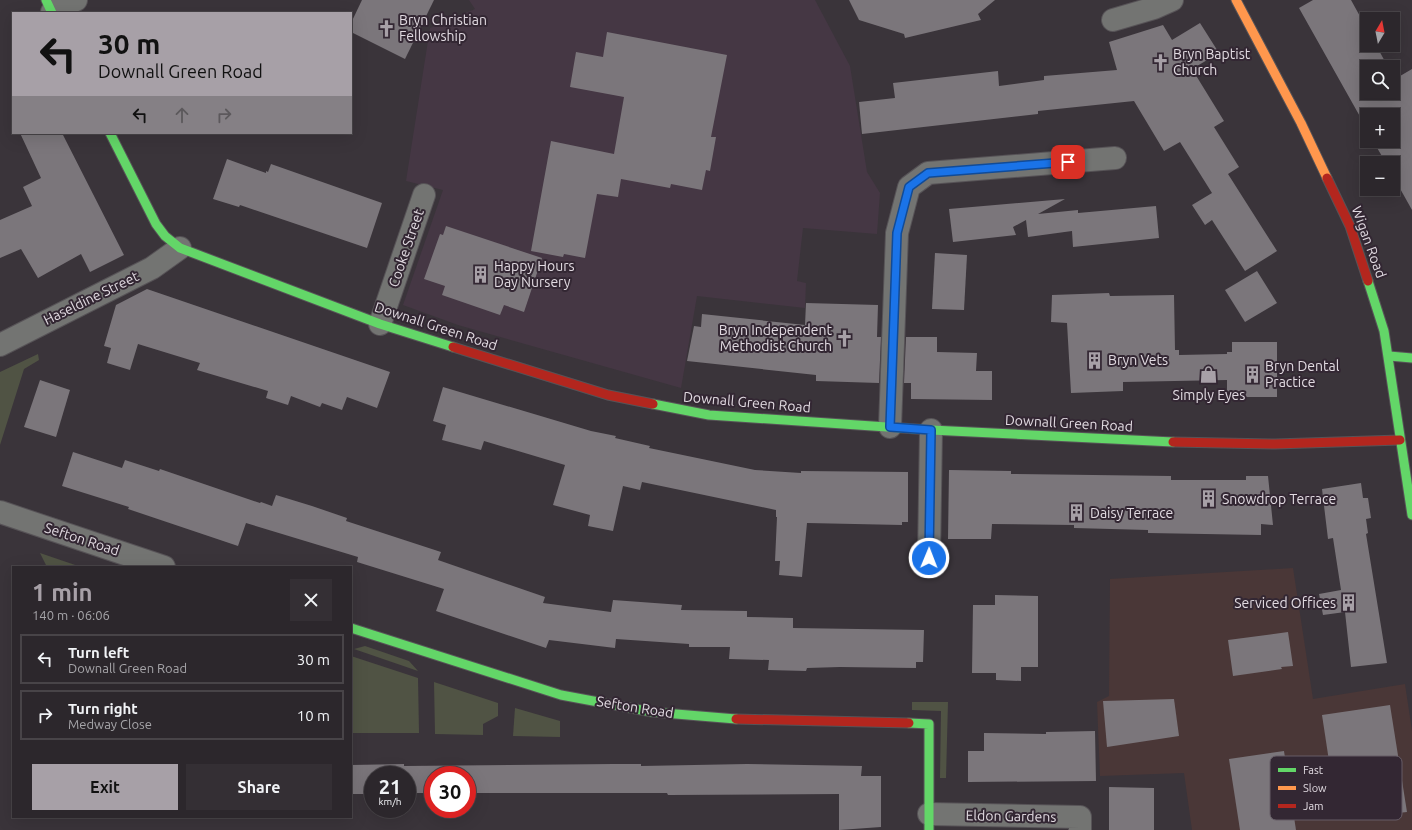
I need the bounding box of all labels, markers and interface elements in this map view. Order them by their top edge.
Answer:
place label: Bryn Christian Fellowship [399,12,487,44]
north arrow [1360,12,1400,52]
map controls [1360,12,1400,196]
church icon: Bryn Christian Fellowship [376,18,396,38]
icon: left [32,28,84,80]
text: 30 m [98,28,160,59]
place label: Bryn Baptist Church [1173,46,1251,78]
church icon: Bryn Baptist Church [1150,52,1170,72]
button: search [1360,60,1400,100]
text: Downall Green Road [98,61,263,81]
icon: left [129,104,151,126]
icon: ahead [171,104,193,126]
icon: right [213,104,235,126]
button: + [1360,108,1400,148]
pin [1051,145,1085,179]
icon: arrive [1057,151,1079,173]
button: − [1360,156,1400,196]
street label: Wigan Road [1349,204,1389,280]
street label: Cooke Street [385,206,427,289]
place label: Happy Hours Day Nursery [494,258,575,290]
building icon: Happy Hours Day Nursery [471,264,491,284]
street label: Haseldine Street [41,268,142,328]
street label: Downall Green Road [373,299,499,353]
place label: Bryn Independent Methodist Church [719,322,832,354]
church icon: Bryn Independent Methodist Church [835,328,855,348]
building icon: Bryn Vets [1085,350,1105,370]
place label: Bryn Vets [1108,352,1168,368]
place label: Bryn Dental Practice [1265,358,1340,390]
building icon: Bryn Dental Practice [1242,364,1262,384]
shop icon: Simply Eyes [1199,365,1219,385]
place label: Simply Eyes [1173,387,1245,403]
street label: Downall Green Road [682,388,812,416]
street label: Downall Green Road [1005,412,1133,434]
building icon: Snowdrop Terrace [1199,489,1219,509]
place label: Snowdrop Terrace [1222,491,1336,507]
building icon: Daisy Terrace [1067,503,1087,523]
place label: Daisy Terrace [1090,505,1173,521]
street label: Sefton Road [43,519,121,559]
position arrow [908,537,950,579]
text: 1 min [32,579,93,606]
button: close [290,579,332,621]
building icon: Serviced Offices [1339,593,1359,613]
place label: Serviced Offices [1234,595,1336,611]
text: 140 m · 06:06 [32,608,110,622]
text: Turn left [68,644,129,661]
icon: left [34,648,56,670]
text: 30 m [297,651,330,668]
text: Downall Green Road [68,661,187,675]
street label: Sefton Road [595,693,675,721]
text: Turn right [68,700,138,717]
icon: right [34,704,56,726]
text: 10 m [297,707,330,724]
text: Medway Close [68,717,152,731]
legend [1270,756,1402,820]
button: Exit [32,764,178,810]
button: Share [186,764,332,810]
text: Fast [1303,764,1324,776]
speed limit sign: 30 [424,766,476,818]
text: 21 [379,775,401,798]
text: Slow [1303,782,1327,794]
text: km/h [378,796,402,807]
text: Jam [1303,800,1324,812]
street label: Eldon Gardens [965,807,1057,825]

